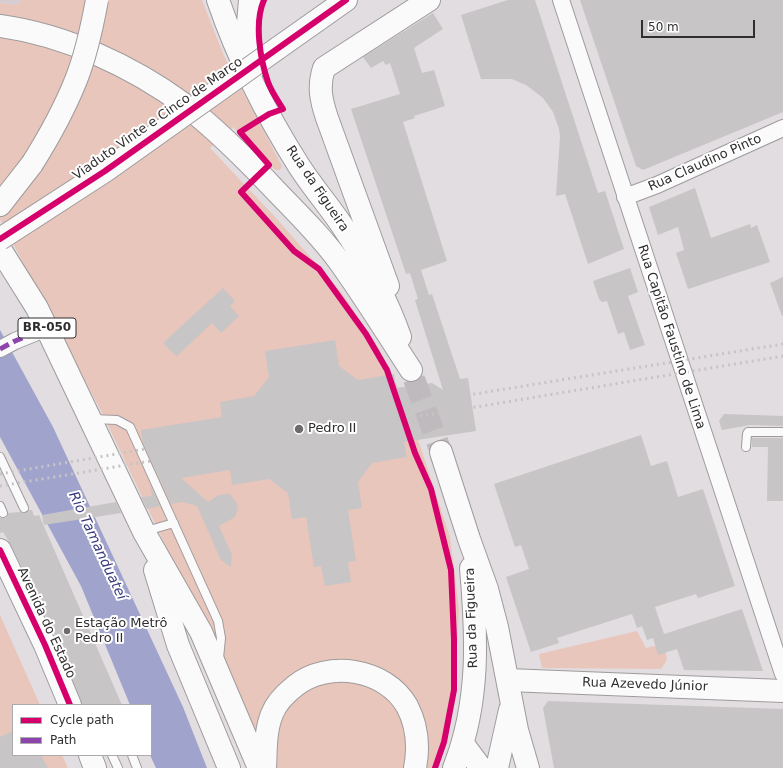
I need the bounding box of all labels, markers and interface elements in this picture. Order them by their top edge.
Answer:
scale bar [643,12,757,38]
text: 50 m [648,20,679,34]
street label: Viaduto Vinte e Cinco de Março [70,54,246,184]
street label: Rua Claudino Pinto [646,131,764,195]
street label: Rua da Figueira [282,143,352,235]
street label: Rua Capitão Faustino de Lima [634,243,708,431]
road number: BR-050 [18,318,76,338]
place label: Pedro II [308,421,356,437]
marker: Pedro II [293,423,305,435]
water label: Rio Tamanduateí [65,489,129,603]
street label: Avenida do Estado [13,565,79,681]
street label: Rua da Figueira [462,567,482,669]
place label: Estação Metrô Pedro II [75,616,168,647]
marker: Estação Metrô Pedro II [62,626,72,636]
street label: Rua Azevedo Júnior [582,675,708,695]
legend [12,704,152,756]
text: Cycle path [50,713,114,727]
text: Path [50,733,76,747]

